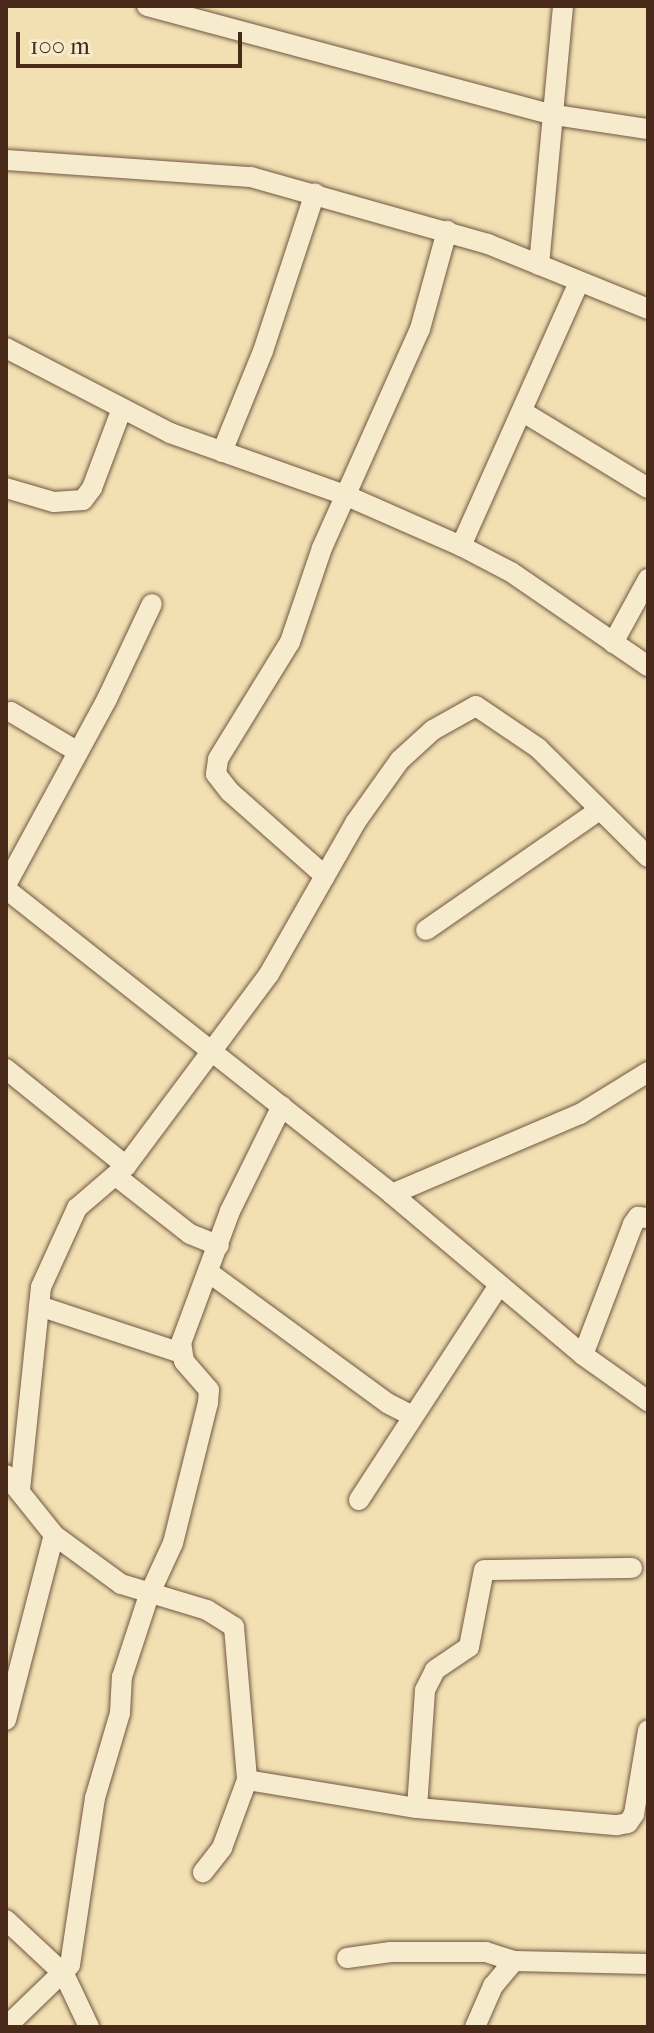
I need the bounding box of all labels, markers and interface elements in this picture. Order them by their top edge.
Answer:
scale bar [20,16,246,66]
text: 100 m [30,32,90,60]

